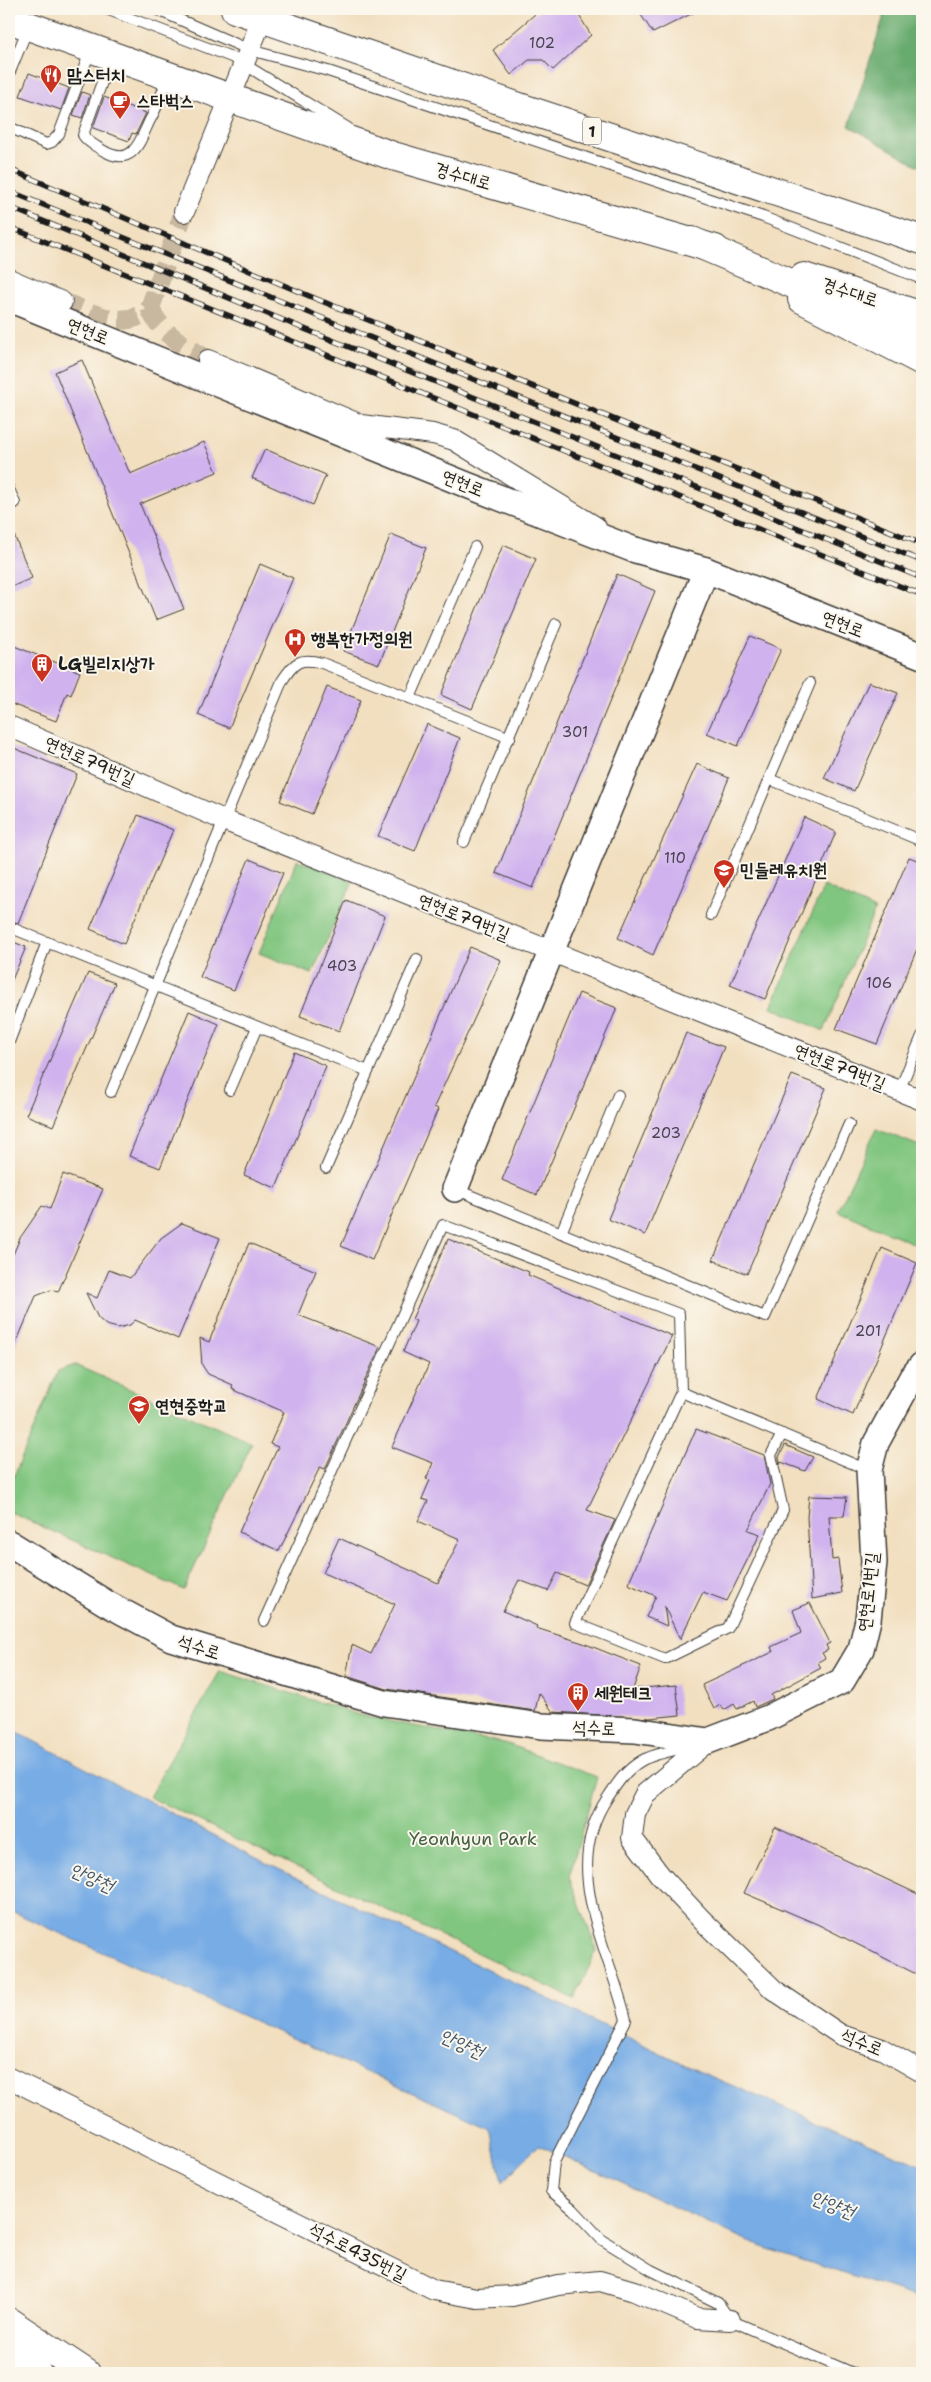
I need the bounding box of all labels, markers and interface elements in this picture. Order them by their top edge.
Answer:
house number: 102 [529,33,555,53]
restaurant icon: 맘스터치 [39,63,63,94]
place label: 맘스터치 [67,63,125,87]
cafe icon: 스타벅스 [108,89,132,120]
place label: 스타벅스 [136,89,194,113]
road number: 1 [583,118,601,144]
street label: 경수대로 [432,156,494,196]
street label: 경수대로 [819,272,881,312]
street label: 연현로 [63,312,113,350]
street label: 연현로 [438,464,488,502]
street label: 연현로 [818,605,868,643]
hospital icon: 행복한가정의원 [283,627,307,658]
place label: 행복한가정의원 [310,627,412,651]
building icon: LG빌리지상가 [30,652,54,683]
place label: LG빌리지상가 [58,652,155,676]
house number: 301 [562,722,588,742]
street label: 연현로79번길 [41,730,140,792]
house number: 110 [664,848,686,868]
school or university icon: 민들레유치원 [712,858,736,889]
place label: 민들레유치원 [740,858,827,882]
street label: 연현로79번길 [415,888,514,946]
house number: 403 [327,956,357,976]
house number: 106 [866,973,892,993]
street label: 연현로79번길 [791,1038,890,1096]
house number: 203 [651,1123,681,1143]
house number: 201 [855,1321,881,1341]
school or university icon: 연현중학교 [127,1394,151,1425]
place label: 연현중학교 [155,1394,227,1418]
street label: 연현로1번길 [852,1550,884,1633]
street label: 석수로 [175,1629,223,1665]
building icon: 세원테크 [566,1681,590,1712]
place label: 세원테크 [594,1681,652,1705]
street label: 석수로 [572,1715,616,1741]
park label: Yeonhyun Park [409,1827,537,1851]
water label: 안양천 [66,1857,119,1899]
street label: 석수로 [837,2022,887,2062]
water label: 안양천 [436,2023,489,2065]
water label: 안양천 [807,2185,860,2225]
street label: 석수로435번길 [305,2217,412,2287]

